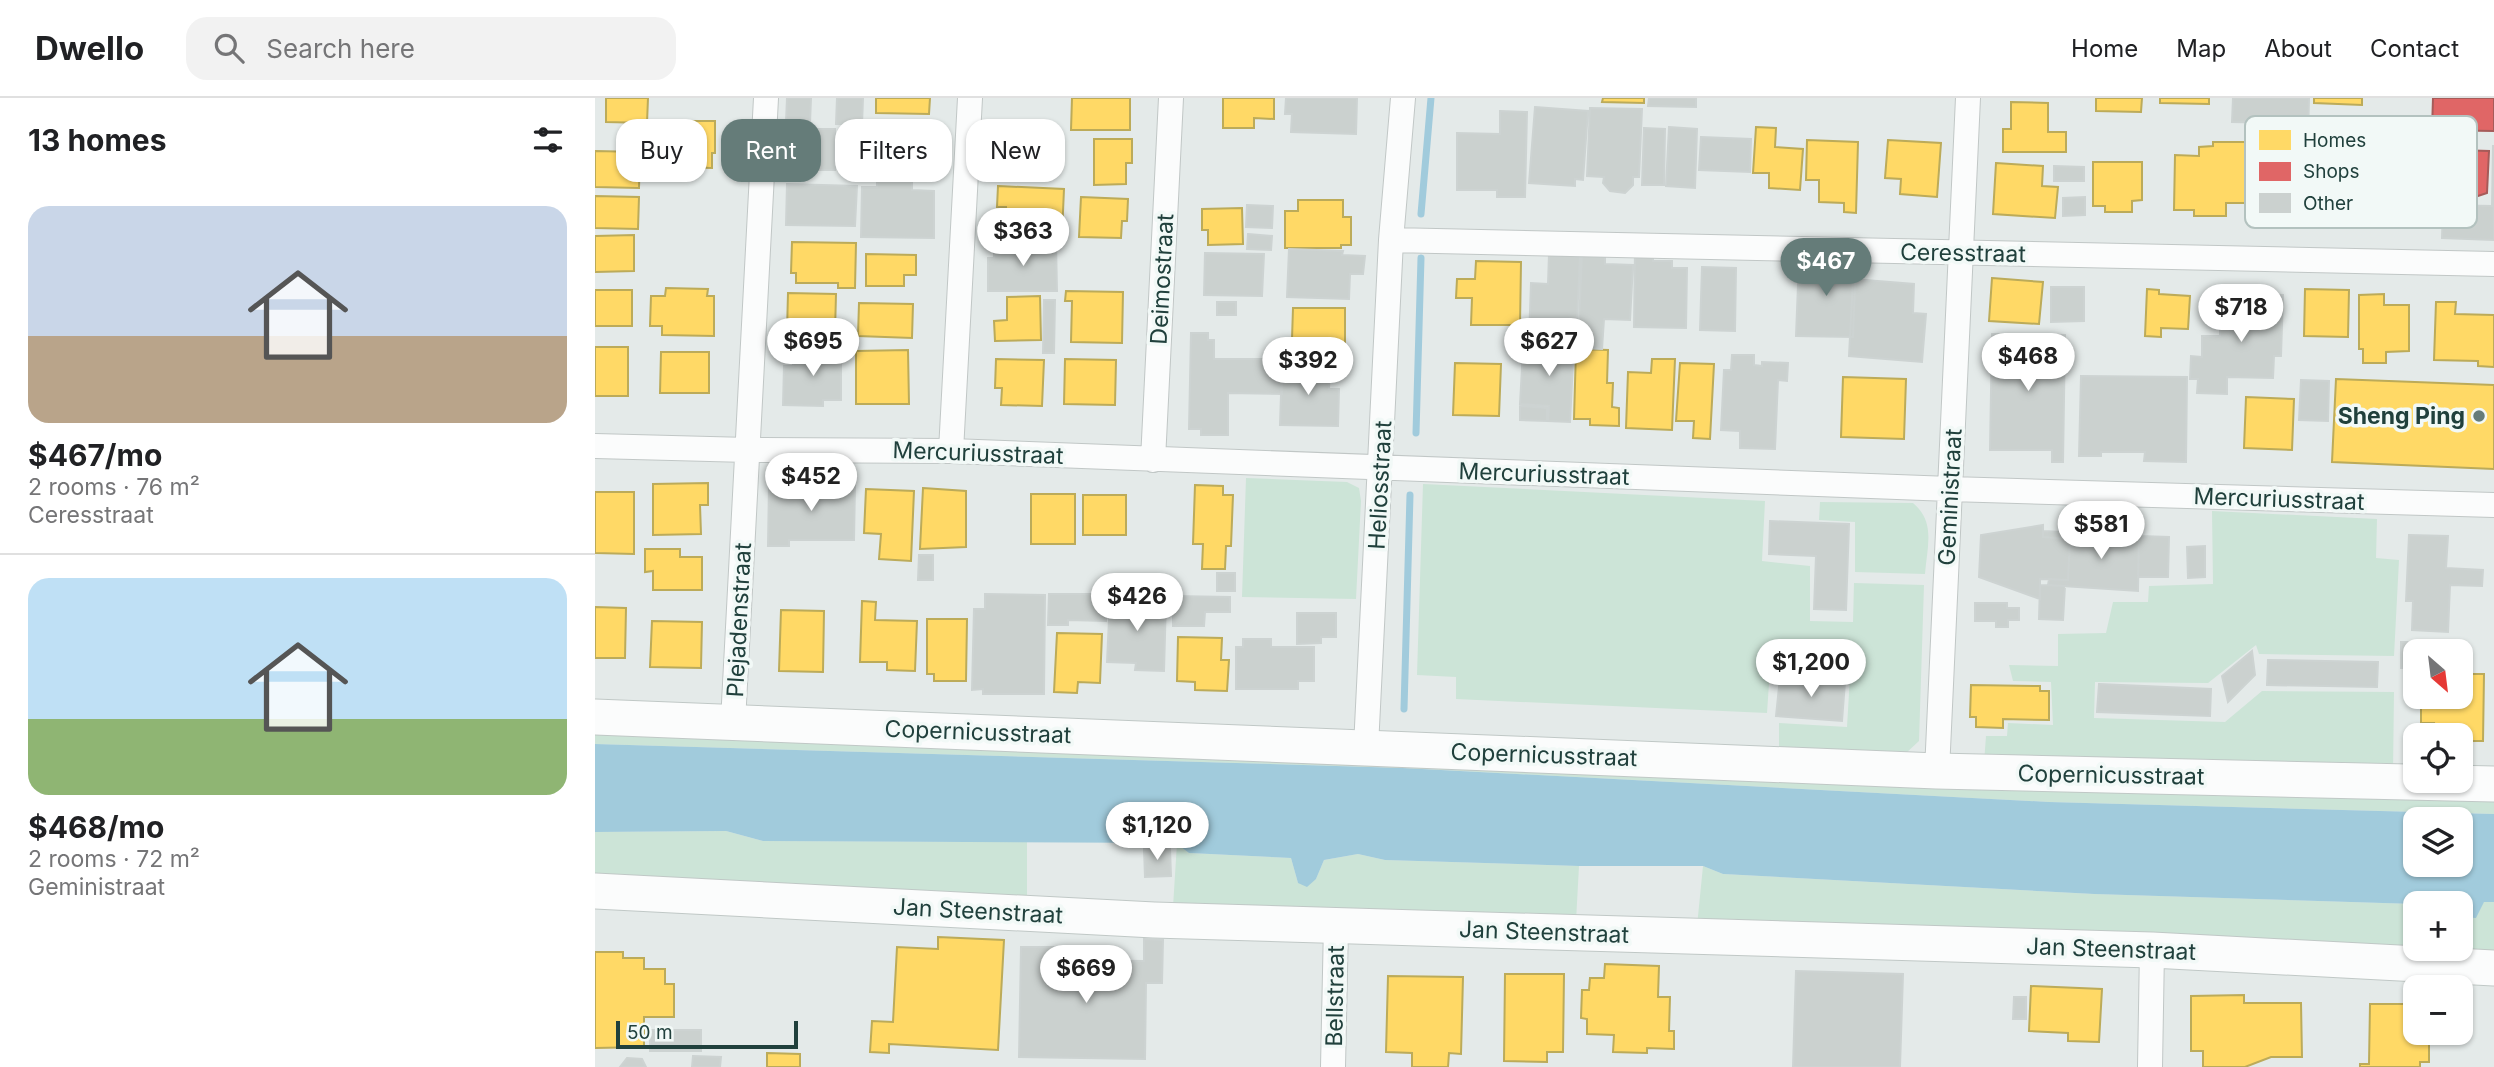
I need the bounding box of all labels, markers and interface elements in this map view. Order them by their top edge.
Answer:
search box [186,17,676,80]
text: Dwello [35,28,144,68]
icon: search [210,29,248,67]
text: Search here [266,33,415,64]
text: Home [2071,34,2138,63]
text: Map [2176,34,2226,63]
text: About [2264,34,2332,63]
text: Contact [2370,34,2459,63]
legend [2245,116,2477,228]
chip: Buy [616,119,707,182]
chip: Rent [721,119,821,182]
chip: Filters [835,119,952,182]
chip: New [966,119,1065,182]
icon: filters [529,121,567,159]
text: 13 homes [28,122,167,158]
text: Homes [2303,129,2366,152]
text: Shops [2303,160,2359,183]
text: Other [2303,192,2353,215]
pin: $363 [982,208,1064,268]
street label: Deimostraat [1145,212,1179,345]
text: $363 [993,217,1053,245]
pin: $467 [1785,238,1867,298]
street label: Ceresstraat [1900,238,2027,268]
text: $467 [1797,247,1855,275]
icon: home [235,252,361,378]
pin: $718 [2200,285,2282,344]
text: $718 [2214,293,2268,321]
pin: $695 [772,318,854,378]
pin: $627 [1508,318,1590,378]
text: $695 [783,327,843,355]
text: $627 [1520,327,1578,355]
pin: $468 [1987,334,2069,393]
pin: $392 [1267,338,1349,397]
text: $468 [1998,342,2058,370]
text: $392 [1278,346,1338,374]
place label: Sheng Ping [2338,402,2465,430]
marker: Sheng Ping [2471,408,2487,424]
street label: Heliosstraat [1363,419,1397,550]
street label: Geministraat [1932,427,1968,566]
street label: Mercuriusstraat [892,436,1065,470]
text: $467/mo [28,437,162,473]
pin: $452 [770,454,852,513]
street label: Mercuriusstraat [1458,457,1631,491]
text: $452 [781,462,841,490]
text: 2 rooms · 76 m² [28,473,200,501]
street label: Mercuriusstraat [2193,482,2366,516]
text: Ceresstraat [28,501,154,529]
pin: $581 [2060,502,2142,561]
text: $581 [2074,510,2128,538]
street label: Plejadenstraat [721,541,757,698]
pin: $426 [1096,574,1178,633]
text: $426 [1107,582,1167,610]
icon: home [235,624,361,750]
north arrow [2403,639,2473,709]
map controls [2403,639,2473,1045]
pin: $1,200 [1754,640,1868,699]
text: $1,200 [1772,648,1850,676]
street label: Copernicusstraat [884,715,1072,749]
button: locate [2403,723,2473,793]
street label: Copernicusstraat [1450,738,1638,772]
street label: Copernicusstraat [2017,759,2205,791]
pin: $1,120 [1100,802,1214,862]
button: layers [2403,807,2473,877]
text: $468/mo [28,809,164,845]
text: $1,120 [1122,811,1192,839]
text: 2 rooms · 72 m² [28,845,200,873]
text: Geministraat [28,873,165,901]
button: + [2403,891,2473,961]
street label: Jan Steenstraat [892,893,1064,929]
street label: Jan Steenstraat [1458,915,1630,949]
street label: Jan Steenstraat [2025,932,2197,966]
street label: Bellstraat [1320,945,1350,1047]
pin: $669 [1045,946,1127,1005]
text: $669 [1056,954,1116,982]
button: − [2403,975,2473,1045]
scale bar [616,1018,798,1050]
text: 50 m [627,1021,673,1044]

